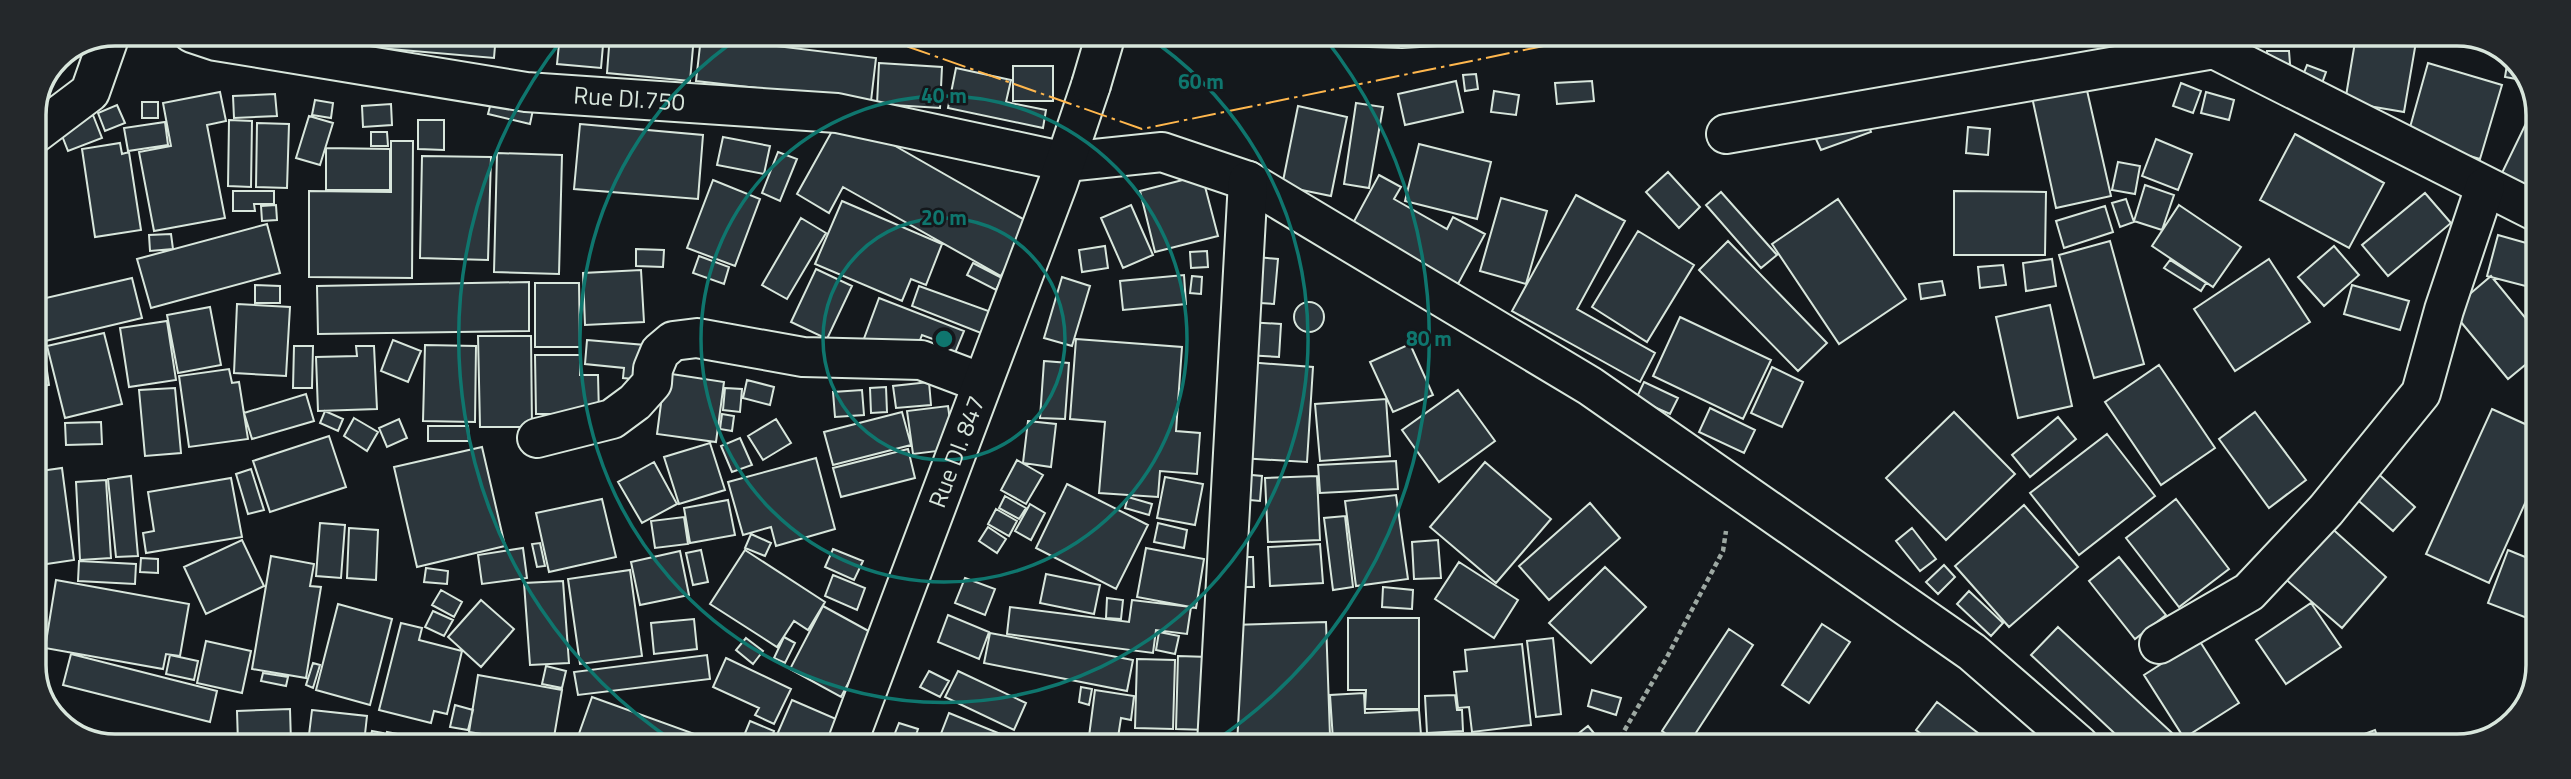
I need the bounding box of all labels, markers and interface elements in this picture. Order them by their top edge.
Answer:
text: 60 m [1178,65,1224,97]
street label: Rue DI.750 [572,76,686,120]
text: 40 m [921,79,967,111]
text: 20 m [921,201,967,233]
text: 80 m [1406,322,1452,354]
centre of rings [932,327,956,351]
street label: Rue DI. 847 [918,390,993,513]

